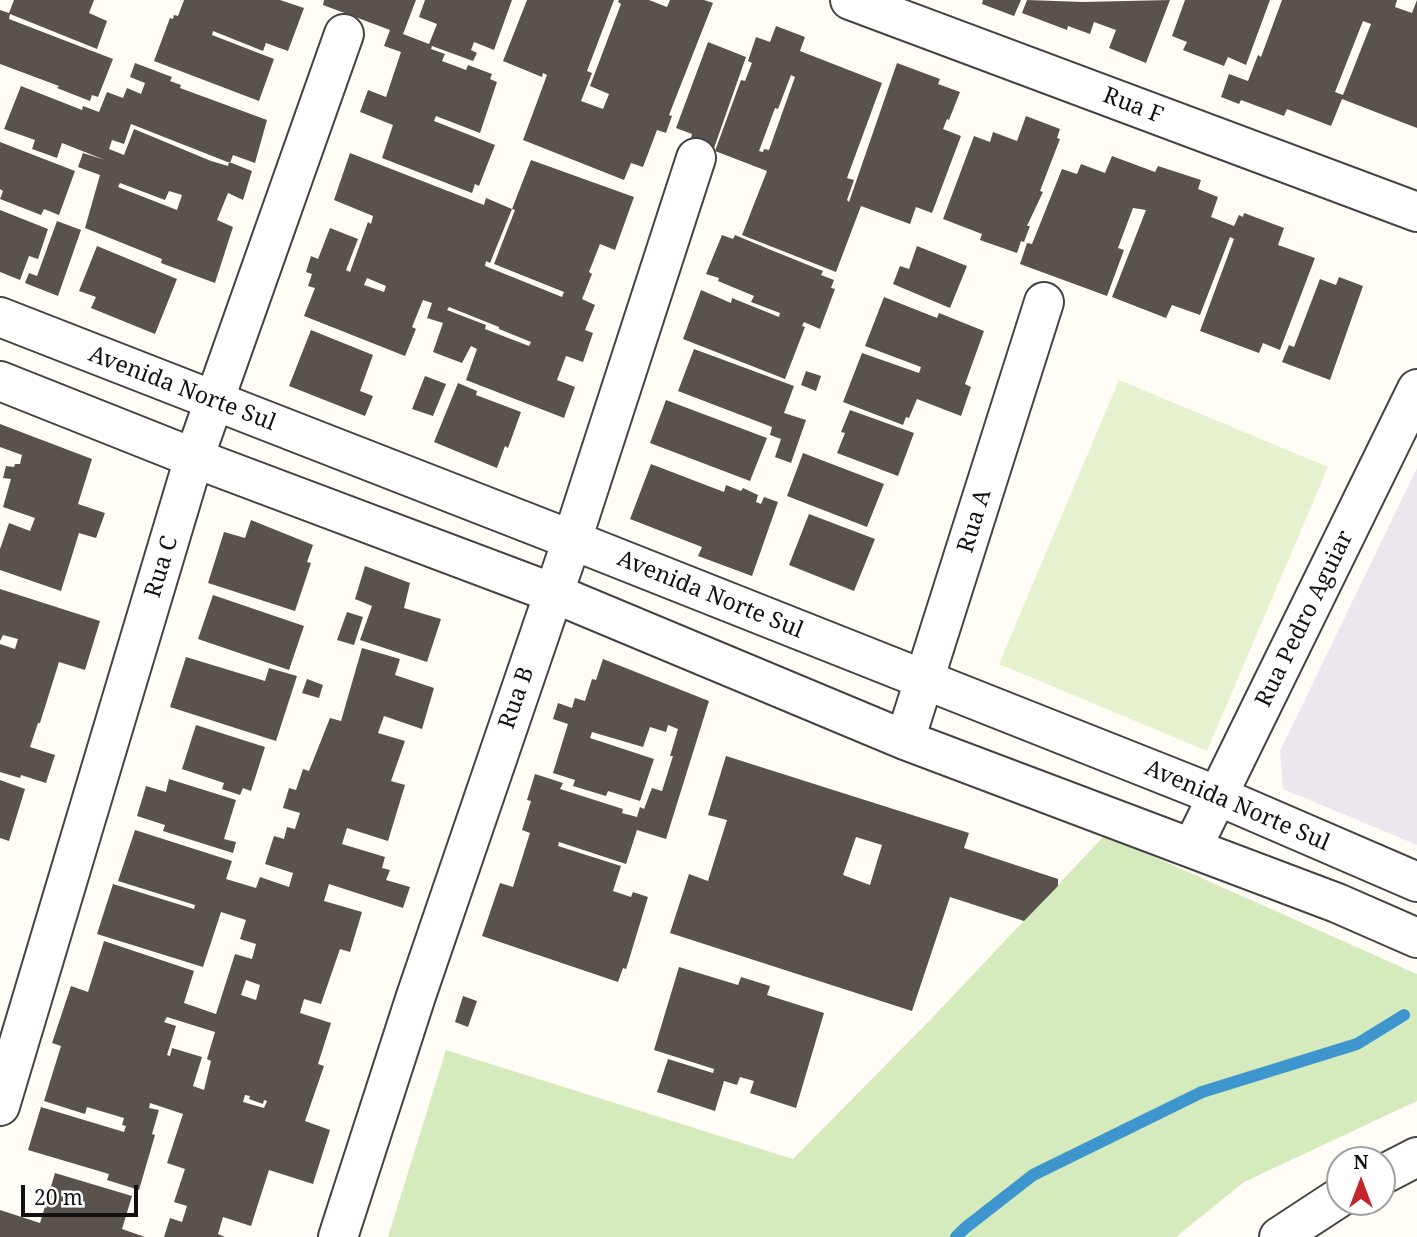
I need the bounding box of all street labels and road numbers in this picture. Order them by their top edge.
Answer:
street label: Rua F [1099,82,1167,130]
street label: Avenida Norte Sul [85,341,279,437]
street label: Rua A [952,486,998,556]
street label: Rua Pedro Aguiar [1250,526,1360,712]
street label: Rua C [140,533,184,601]
street label: Avenida Norte Sul [613,545,807,645]
street label: Rua B [494,663,540,733]
street label: Avenida Norte Sul [1140,755,1334,857]

